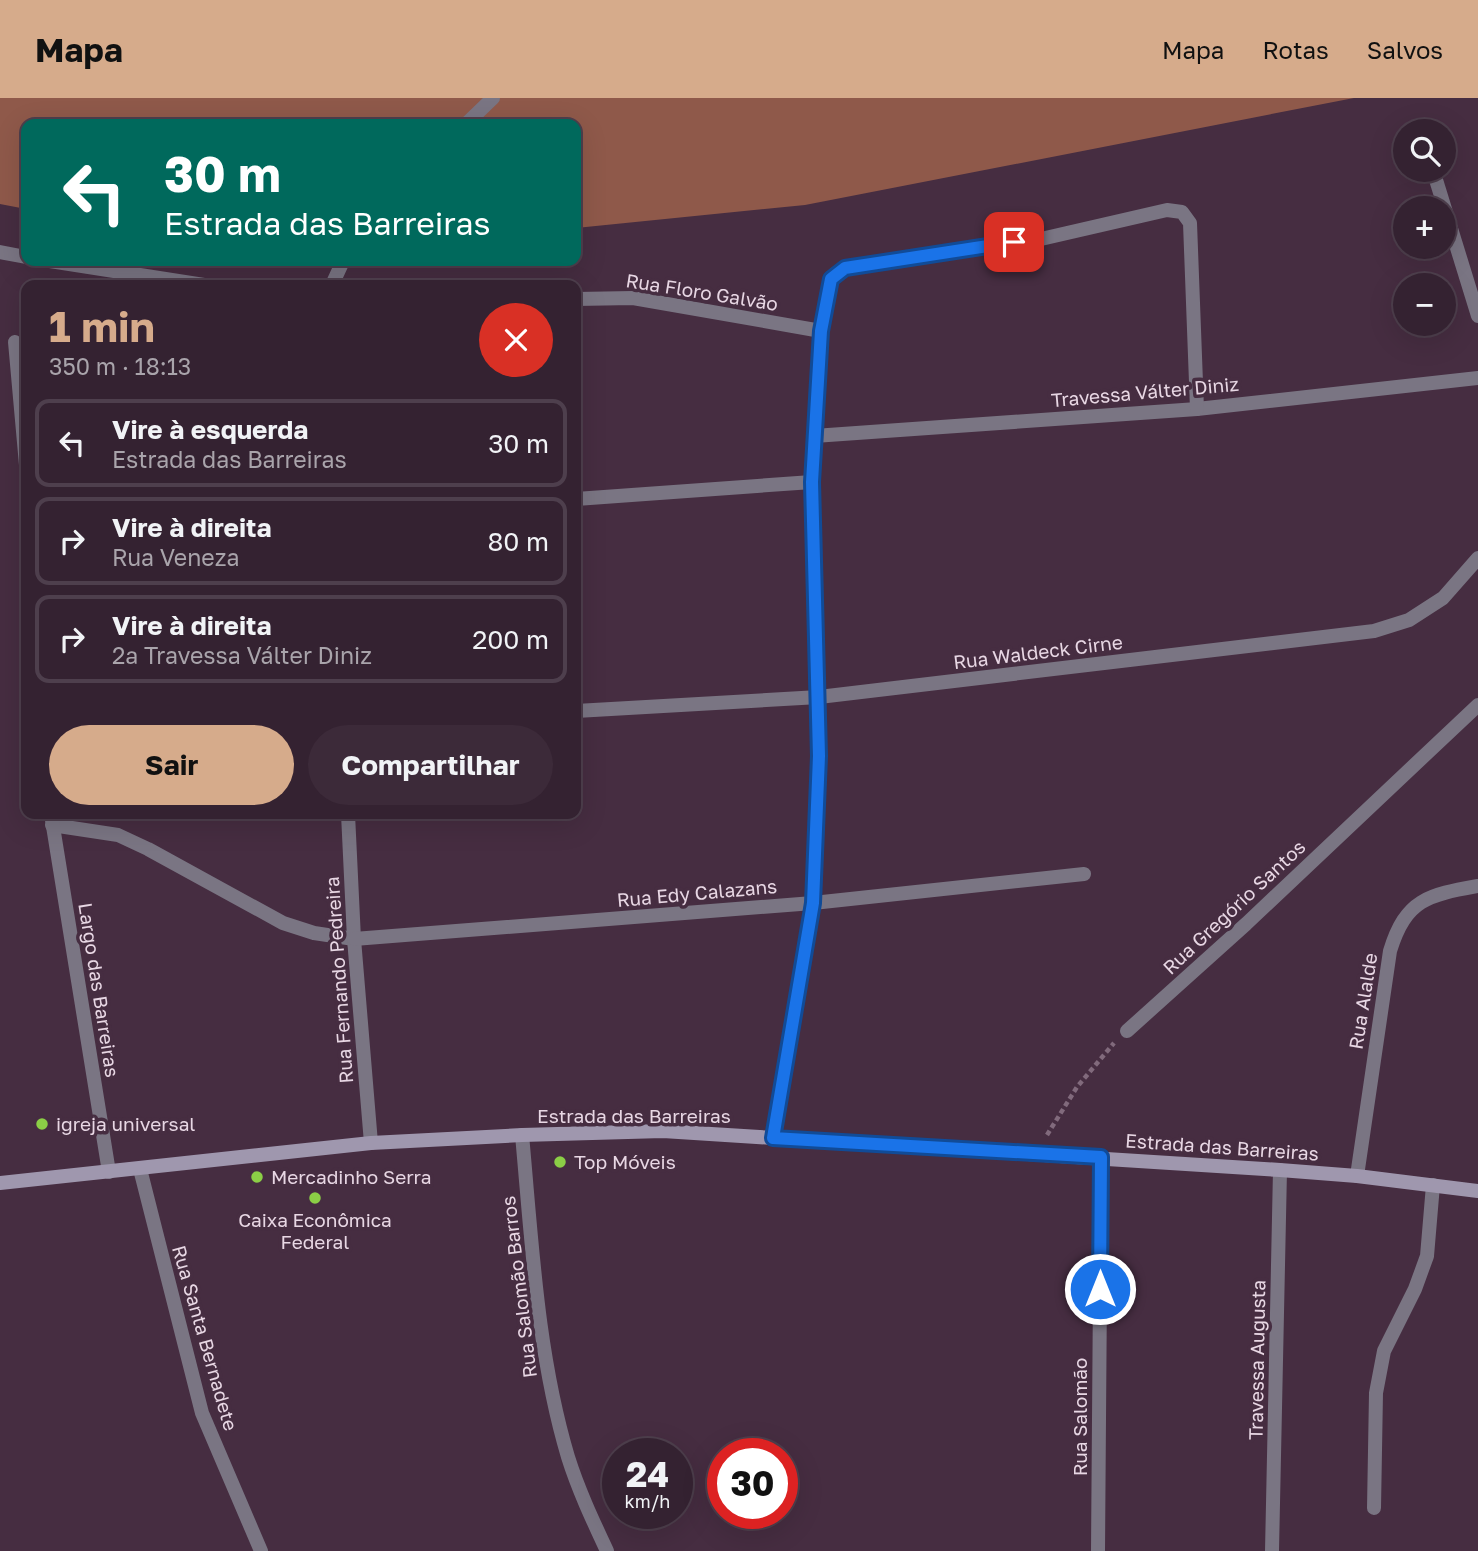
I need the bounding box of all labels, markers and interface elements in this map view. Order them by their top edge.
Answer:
text: Mapa [35,30,123,69]
text: Mapa [1162,35,1224,64]
text: Rotas [1262,35,1329,64]
text: Salvos [1367,35,1443,64]
map controls [1393,119,1456,336]
button: search [1393,119,1456,182]
text: 30 m [164,144,281,203]
icon: left [49,147,140,238]
button: + [1393,196,1456,259]
text: Estrada das Barreiras [164,204,491,242]
pin [984,212,1044,272]
icon: arrive [995,223,1033,261]
street label: Rua Floro Galvão [624,268,780,315]
button: − [1393,273,1456,336]
text: 1 min [49,301,155,351]
button: close [479,303,553,377]
text: 350 m · 18:13 [49,352,191,380]
street label: Travessa Válter Diniz [1050,372,1240,411]
text: Vire à esquerda [112,414,308,445]
icon: left [53,424,91,462]
text: 30 m [488,428,549,459]
text: Estrada das Barreiras [112,445,347,473]
text: Vire à direita [112,512,272,543]
icon: right [53,522,91,560]
text: 80 m [488,526,549,557]
text: Rua Veneza [112,543,239,571]
text: Vire à direita [112,610,272,641]
icon: right [53,620,91,658]
text: 200 m [472,624,549,655]
street label: Rua Waldeck Cirne [952,630,1124,673]
text: 2ª Travessa Válter Diniz [112,641,372,669]
button: Sair [49,725,294,805]
button: Compartilhar [308,725,553,805]
street label: Rua Gregório Santos [1158,835,1310,979]
street label: Rua Edy Calazans [616,874,778,911]
street label: Rua Fernando Pedreira [320,876,357,1084]
street label: Largo das Barreiras [74,901,125,1079]
street label: Rua Alalde [1344,951,1381,1051]
street label: Estrada das Barreiras [537,1104,731,1127]
place label: igreja universal [56,1112,195,1135]
marker: igreja universal [34,1116,50,1132]
street label: Estrada das Barreiras [1125,1128,1320,1165]
place label: Top Móveis [574,1150,676,1173]
marker: Top Móveis [552,1154,568,1170]
place label: Mercadinho Serra [271,1165,432,1188]
marker: Mercadinho Serra [249,1169,265,1185]
marker: Caixa Econômica Federal [307,1190,323,1206]
street label: Rua Salomão Barros [496,1195,541,1379]
place label: Caixa Econômica Federal [238,1208,392,1253]
street label: Rua Santa Bernadete [168,1242,243,1433]
position arrow [1063,1252,1137,1326]
street label: Travessa Augusta [1244,1280,1269,1440]
street label: Rua Salomão [1068,1358,1091,1476]
speed limit sign: 30 [707,1438,798,1529]
text: 24 [626,1453,669,1495]
text: km/h [625,1490,670,1512]

